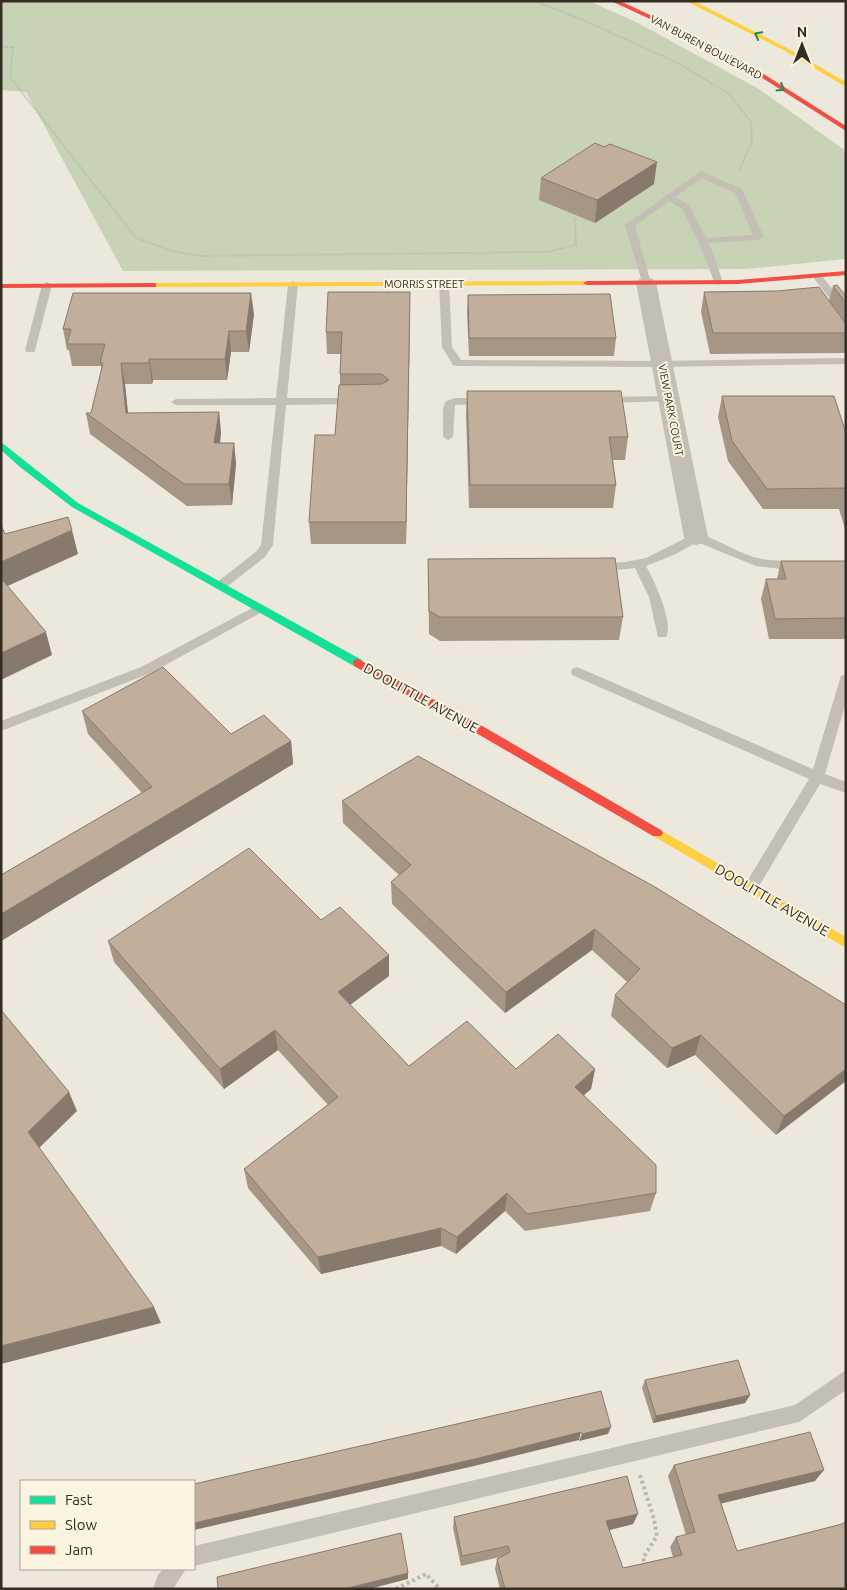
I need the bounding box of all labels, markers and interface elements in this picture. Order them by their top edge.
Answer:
street label: VAN BUREN BOULEVARD [648,12,764,82]
north arrow [777,20,827,70]
text: N [797,24,807,40]
one-way arrow [754,31,763,41]
one-way arrow [776,81,785,91]
street label: MORRIS STREET [384,278,464,290]
street label: VIEW PARK COURT [656,363,686,457]
street label: DOOLITTLE AVENUE [361,660,481,736]
street label: DOOLITTLE AVENUE [712,861,832,939]
legend [20,1480,195,1570]
text: Fast [65,1491,93,1508]
text: Slow [65,1516,98,1533]
text: Jam [65,1541,93,1558]

